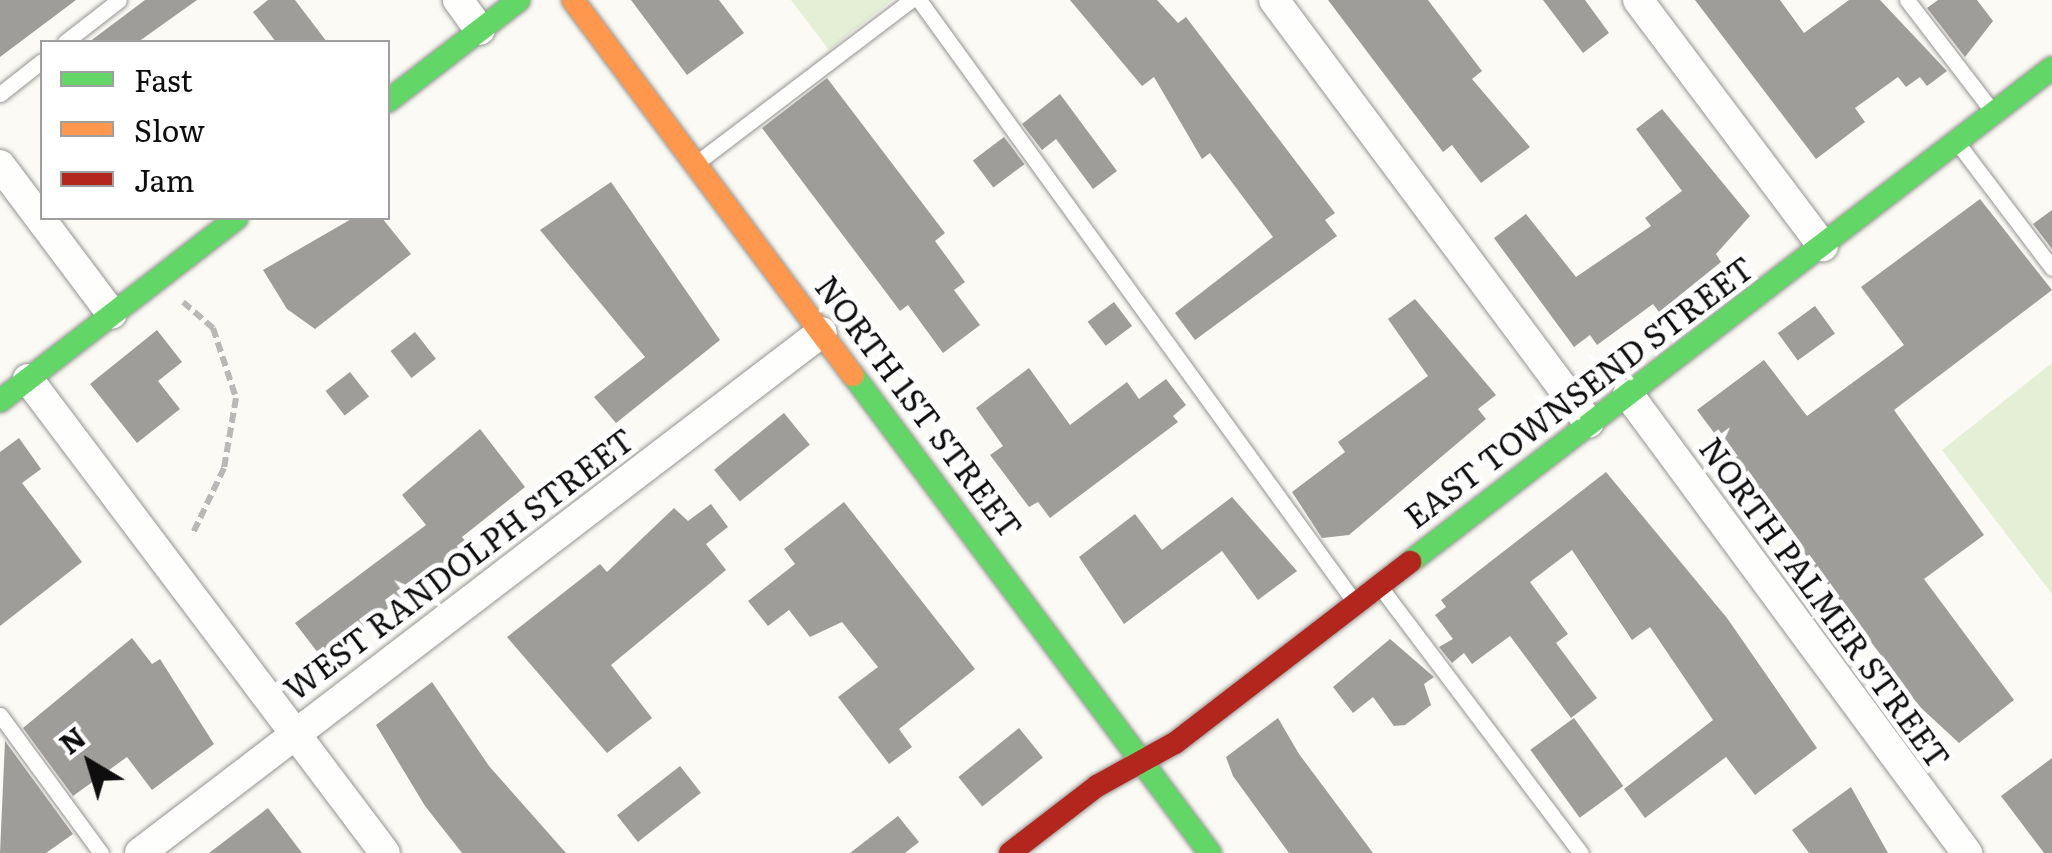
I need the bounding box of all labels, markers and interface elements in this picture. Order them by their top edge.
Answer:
legend [40,40,390,220]
text: Fast [134,57,193,101]
text: Slow [134,107,205,151]
text: Jam [134,157,194,201]
street label: EAST TOWNSEND STREET [1396,247,1760,535]
street label: NORTH 1ST STREET [809,267,1031,545]
street label: WEST RANDOLPH STREET [276,419,640,707]
street label: NORTH PALMER STREET [1693,429,1959,775]
north arrow [40,713,140,813]
text: N [49,716,94,763]

